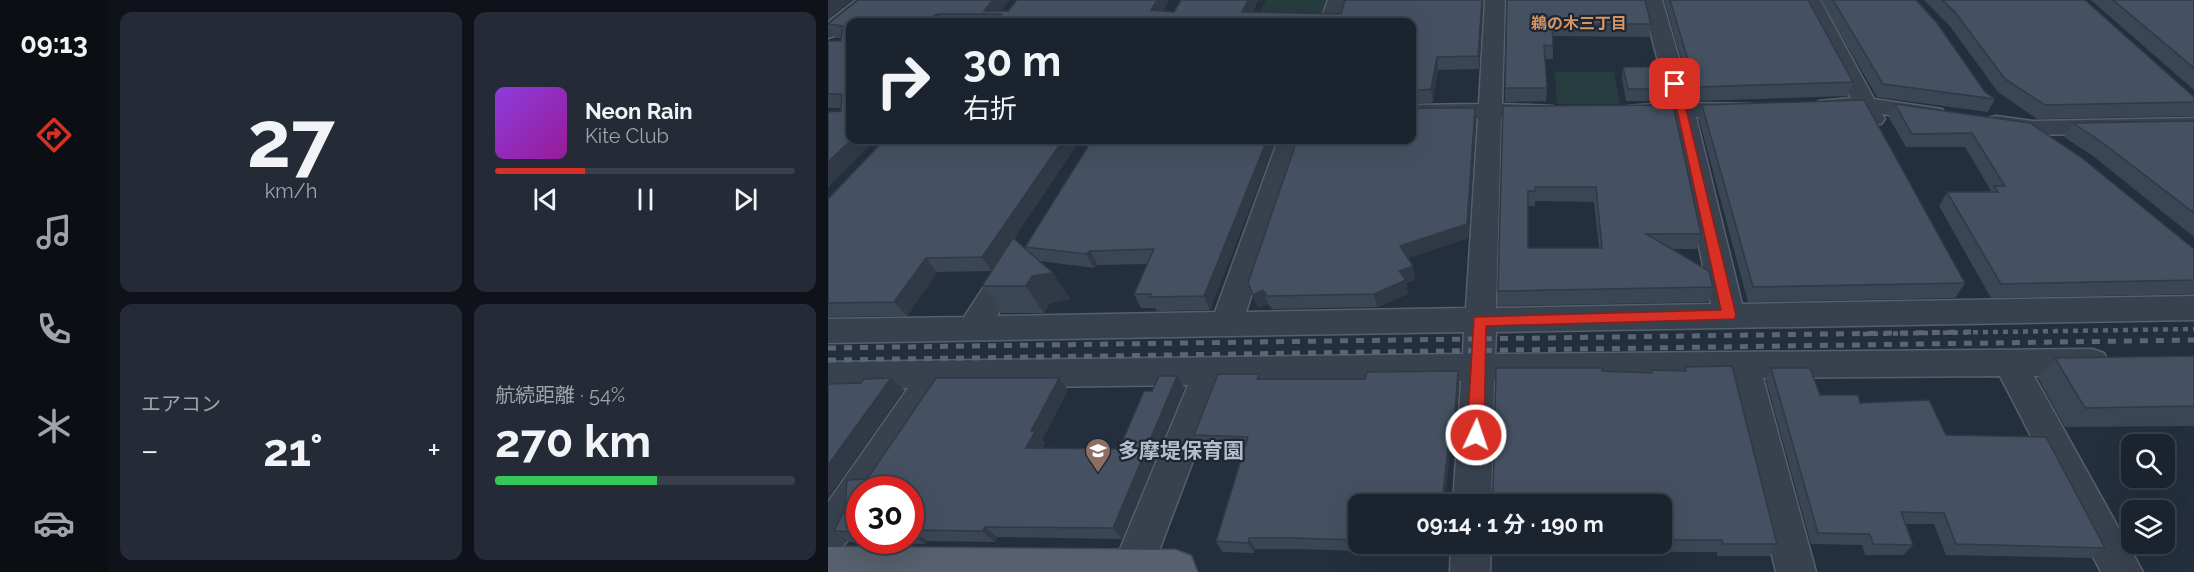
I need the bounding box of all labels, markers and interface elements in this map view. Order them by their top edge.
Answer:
district label: 鵜の木三丁目 [1531,14,1627,33]
text: 09:13 [20,28,88,59]
text: 30 m [963,37,1061,86]
icon: right [864,42,942,120]
pin [1649,58,1700,109]
icon: arrive [1658,67,1691,100]
text: 右折 [963,93,1017,124]
text: 27 [247,94,335,185]
text: Neon Rain [585,98,693,124]
icon: directions [33,114,75,156]
text: Kite Club [585,124,669,148]
text: km/h [265,179,317,203]
icon: previous [529,183,562,216]
icon: pause [629,183,662,216]
icon: next [729,183,762,216]
icon: music [33,211,75,253]
icon: phone [33,308,75,350]
text: 航続距離 · 54% [495,383,625,407]
text: エアコン [141,392,221,416]
position arrow [1444,403,1508,467]
icon: climate [33,405,75,447]
text: 270 km [495,415,651,468]
text: 21° [263,424,323,477]
text: − [141,431,159,470]
text: + [427,431,441,470]
map controls [2121,434,2175,554]
button: search [2121,434,2175,488]
school or university icon: 多摩堤保育園 [1083,436,1113,474]
place label: 多摩堤保育園 [1118,438,1244,463]
speed limit sign: 30 [846,476,924,554]
button: layers [2121,500,2175,554]
icon: car [33,502,75,544]
text: 09:14 · 1 分 · 190 m [1416,511,1604,537]

